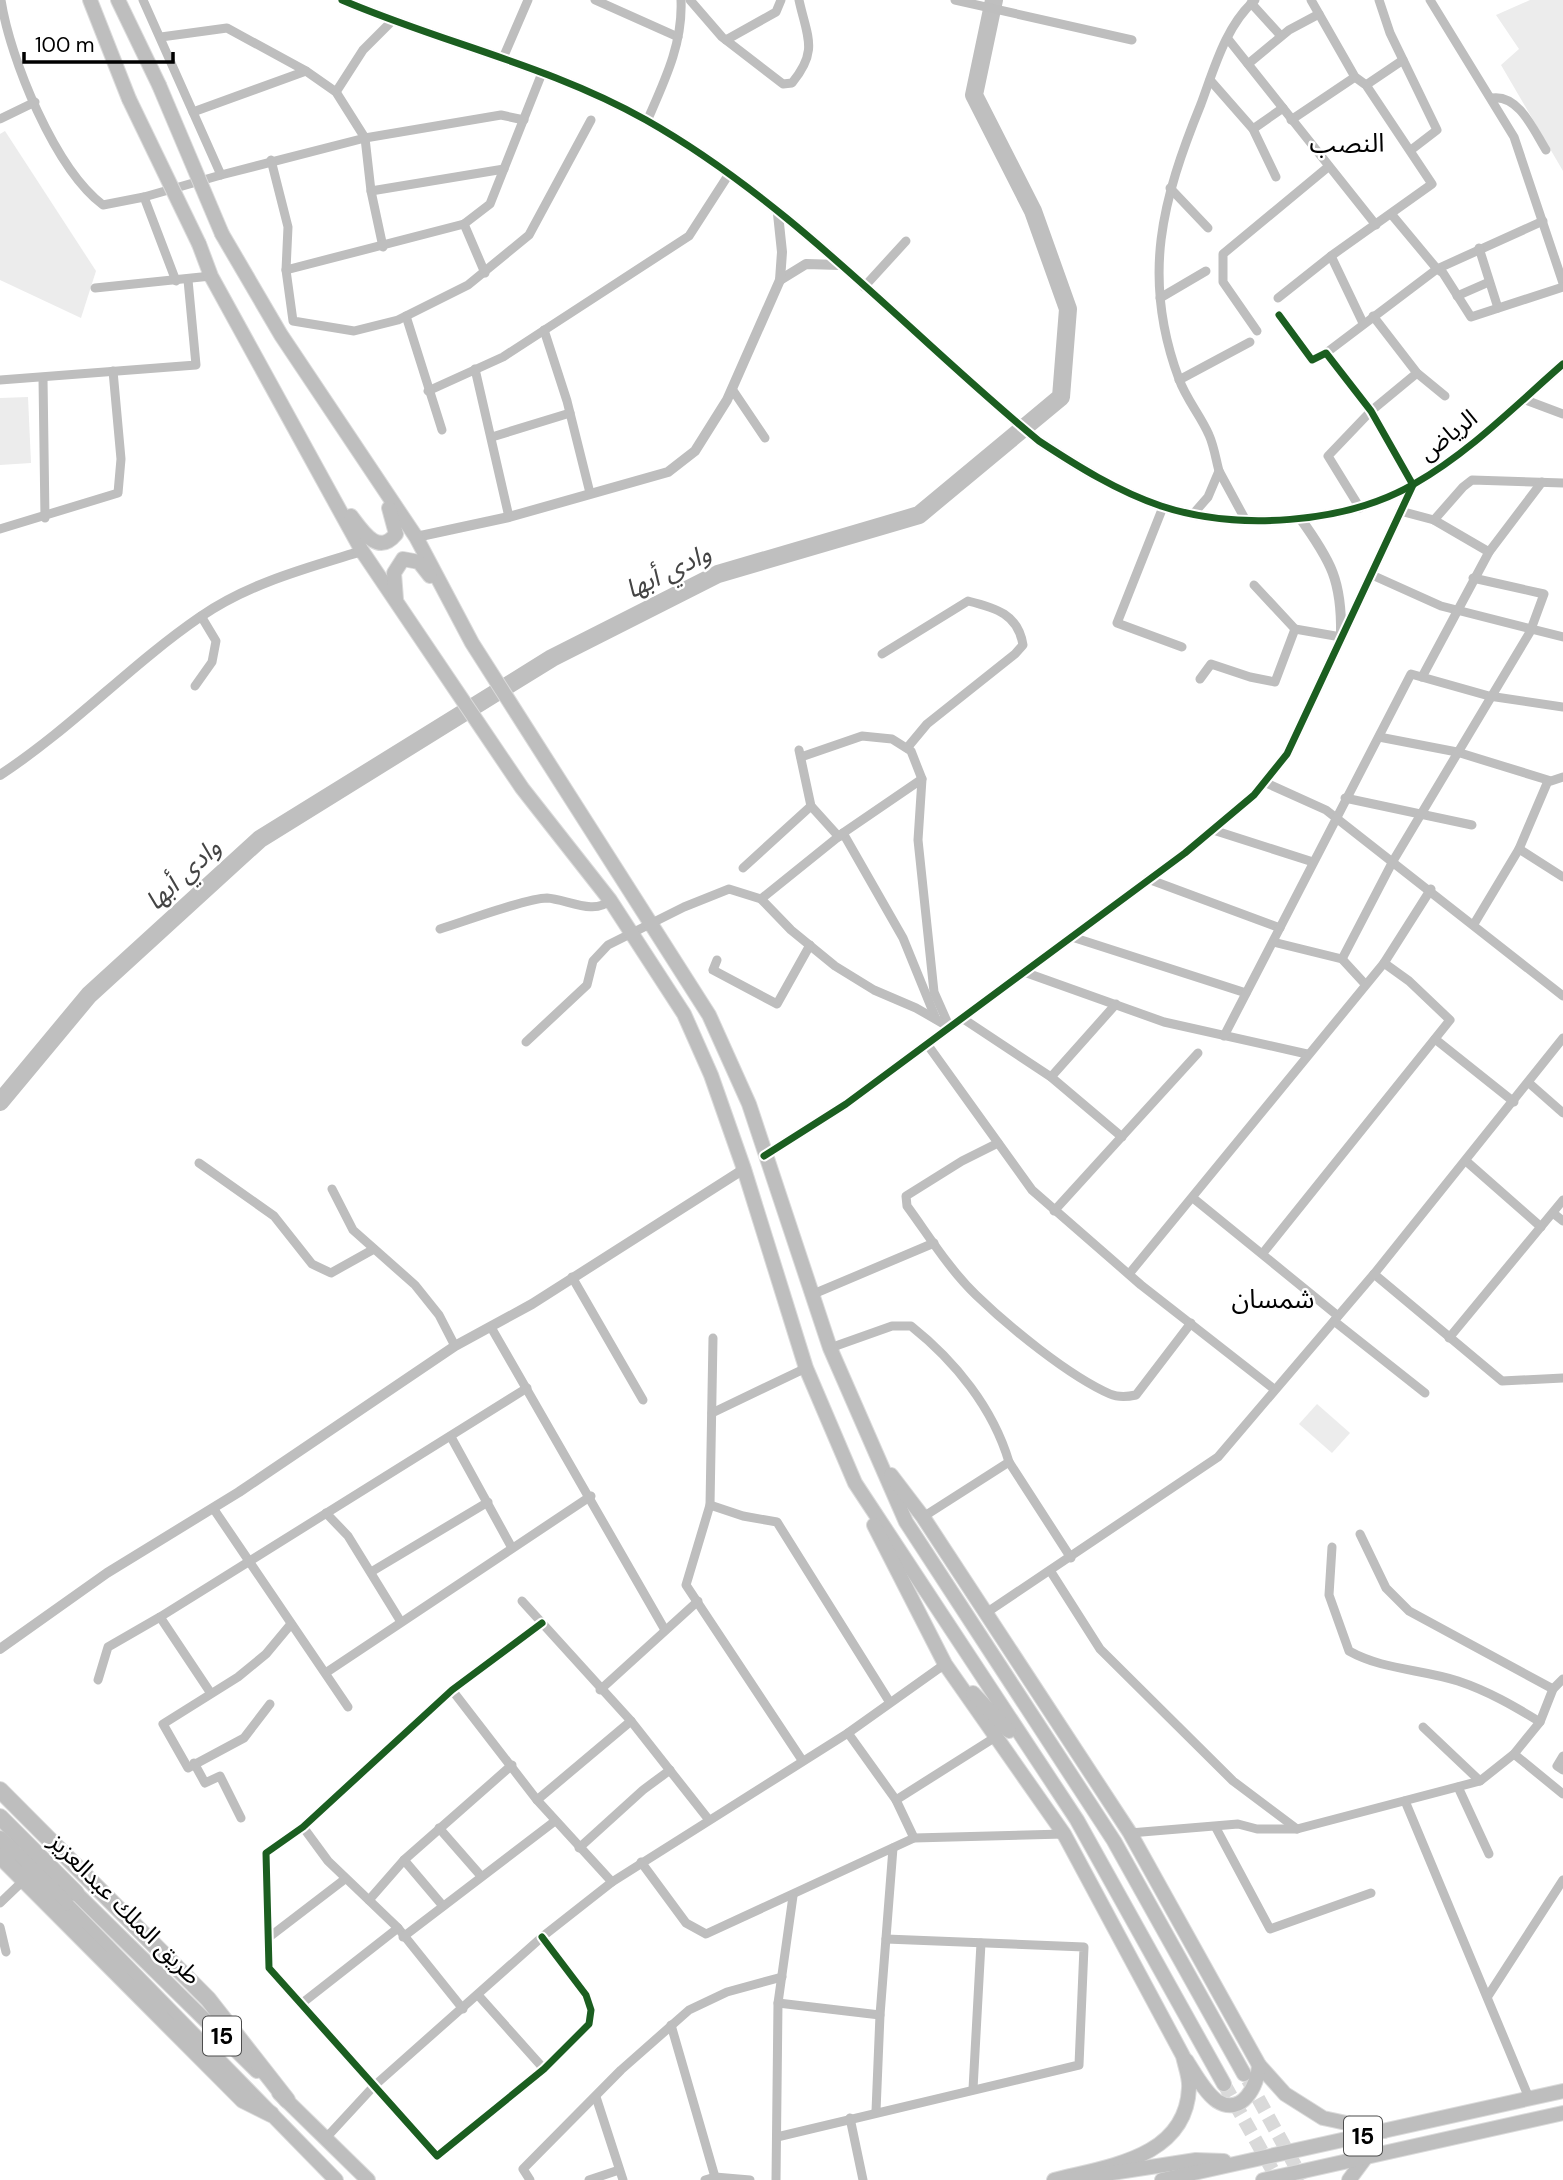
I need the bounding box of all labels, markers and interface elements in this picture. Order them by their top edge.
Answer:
scale bar [24,21,173,65]
text: 100 m [35,31,95,59]
district label: النصب [1310,126,1384,160]
street label: الرياض [1412,402,1483,467]
water label: وادي أبها [620,536,718,609]
water label: وادي أبها [138,830,230,920]
district label: شمسان [1232,1282,1314,1316]
street label: طريق الملك عبدالعزيز [42,1825,208,1991]
road number: 15 [203,2016,241,2056]
road number: 15 [1344,2116,1382,2156]

